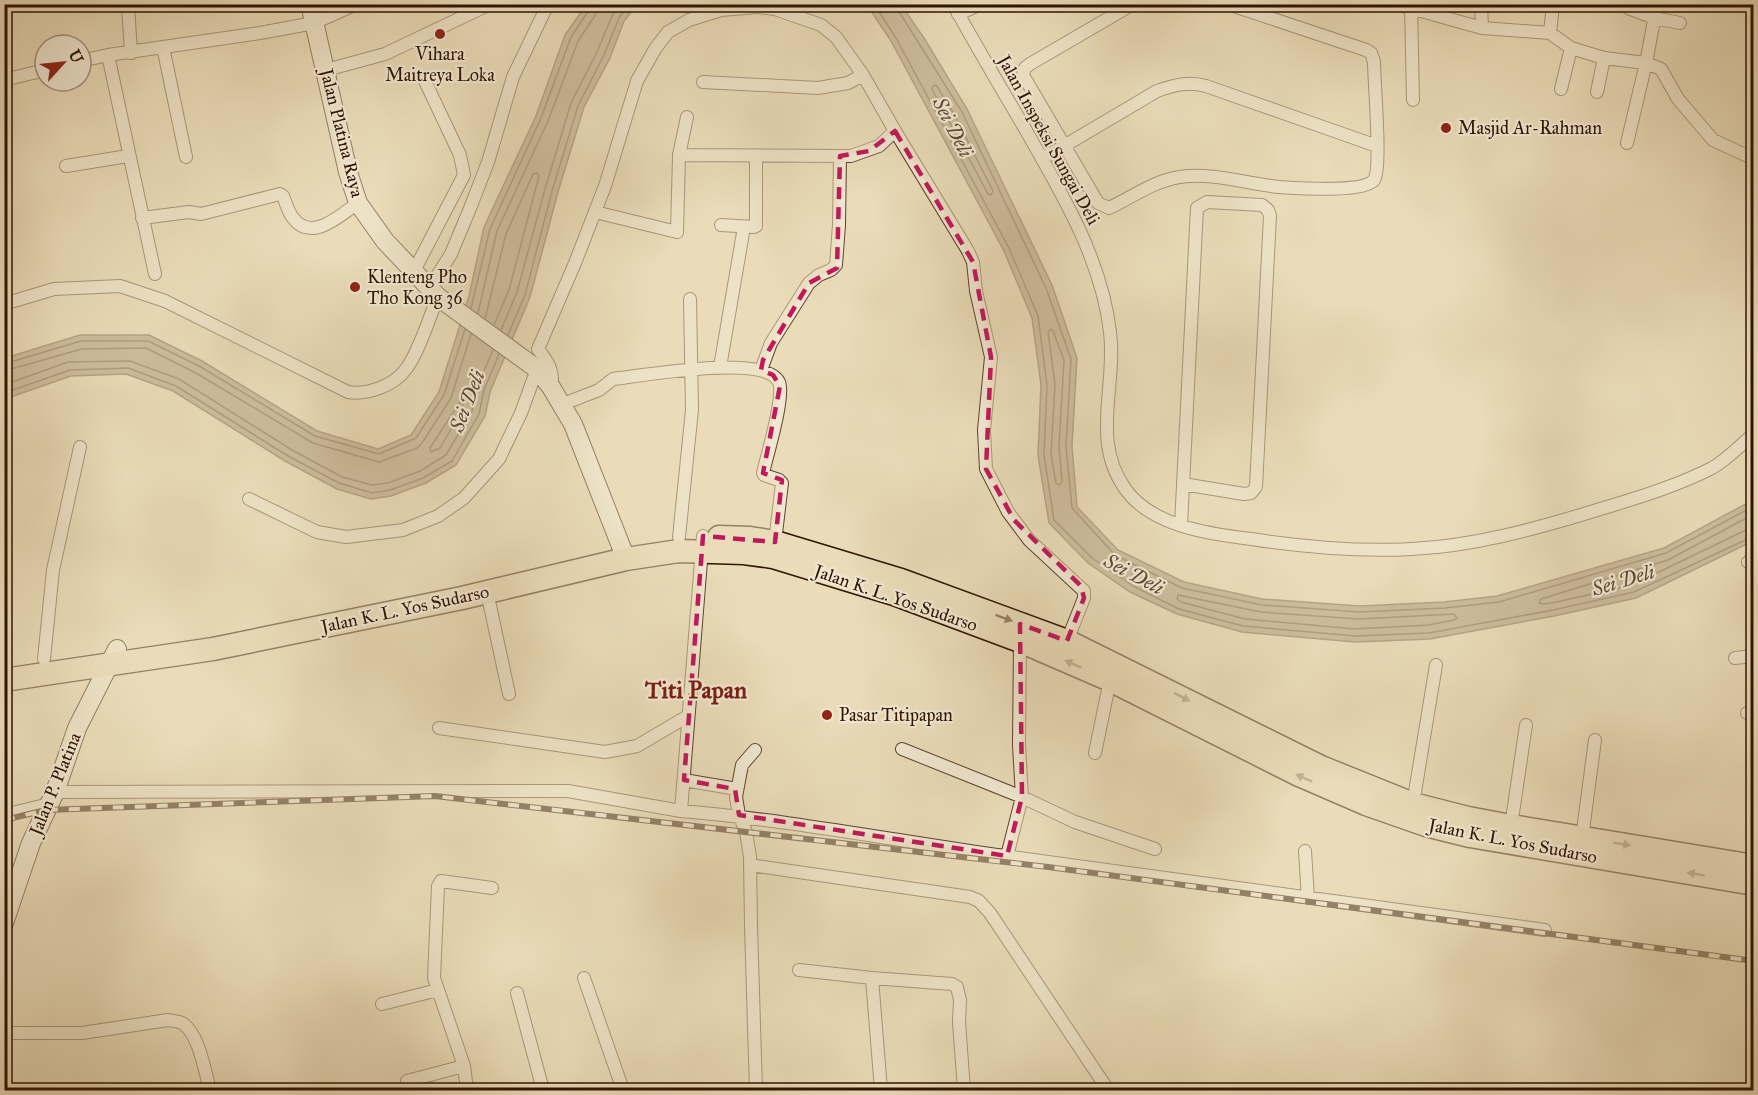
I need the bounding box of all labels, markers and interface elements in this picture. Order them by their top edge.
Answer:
marker: Vihara Maitreya Loka [433,27,447,41]
north arrow [33,33,93,93]
place label: Vihara Maitreya Loka [385,43,495,86]
text: U [65,46,87,67]
street label: Jalan Inspeksi Sungai Deli [991,49,1105,229]
street label: Jalan Platina Raya [314,64,369,200]
water label: Sei Deli [927,92,978,161]
place label: Masjid Ar-Rahman [1458,117,1602,139]
marker: Masjid Ar-Rahman [1439,121,1453,135]
place label: Klenteng Pho Tho Kong 36 [367,266,467,310]
marker: Klenteng Pho Tho Kong 36 [348,280,362,294]
water label: Sei Deli [444,367,490,436]
water label: Sei Deli [1099,548,1168,600]
street label: Jalan K. L. Yos Sudarso [809,559,981,637]
water label: Sei Deli [1588,559,1657,601]
street label: Jalan K. L. Yos Sudarso [317,580,491,639]
one-way arrow [995,613,1013,623]
one-way arrow [1063,659,1081,669]
district label: Titi Papan [644,675,747,705]
one-way arrow [1173,692,1190,702]
place label: Pasar Titipapan [839,704,953,726]
marker: Pasar Titipapan [820,708,834,722]
street label: Jalan P. Platina [24,729,87,841]
one-way arrow [1296,773,1313,782]
street label: Jalan K. L. Yos Sudarso [1425,813,1599,869]
one-way arrow [1612,840,1631,849]
one-way arrow [1686,870,1705,879]

